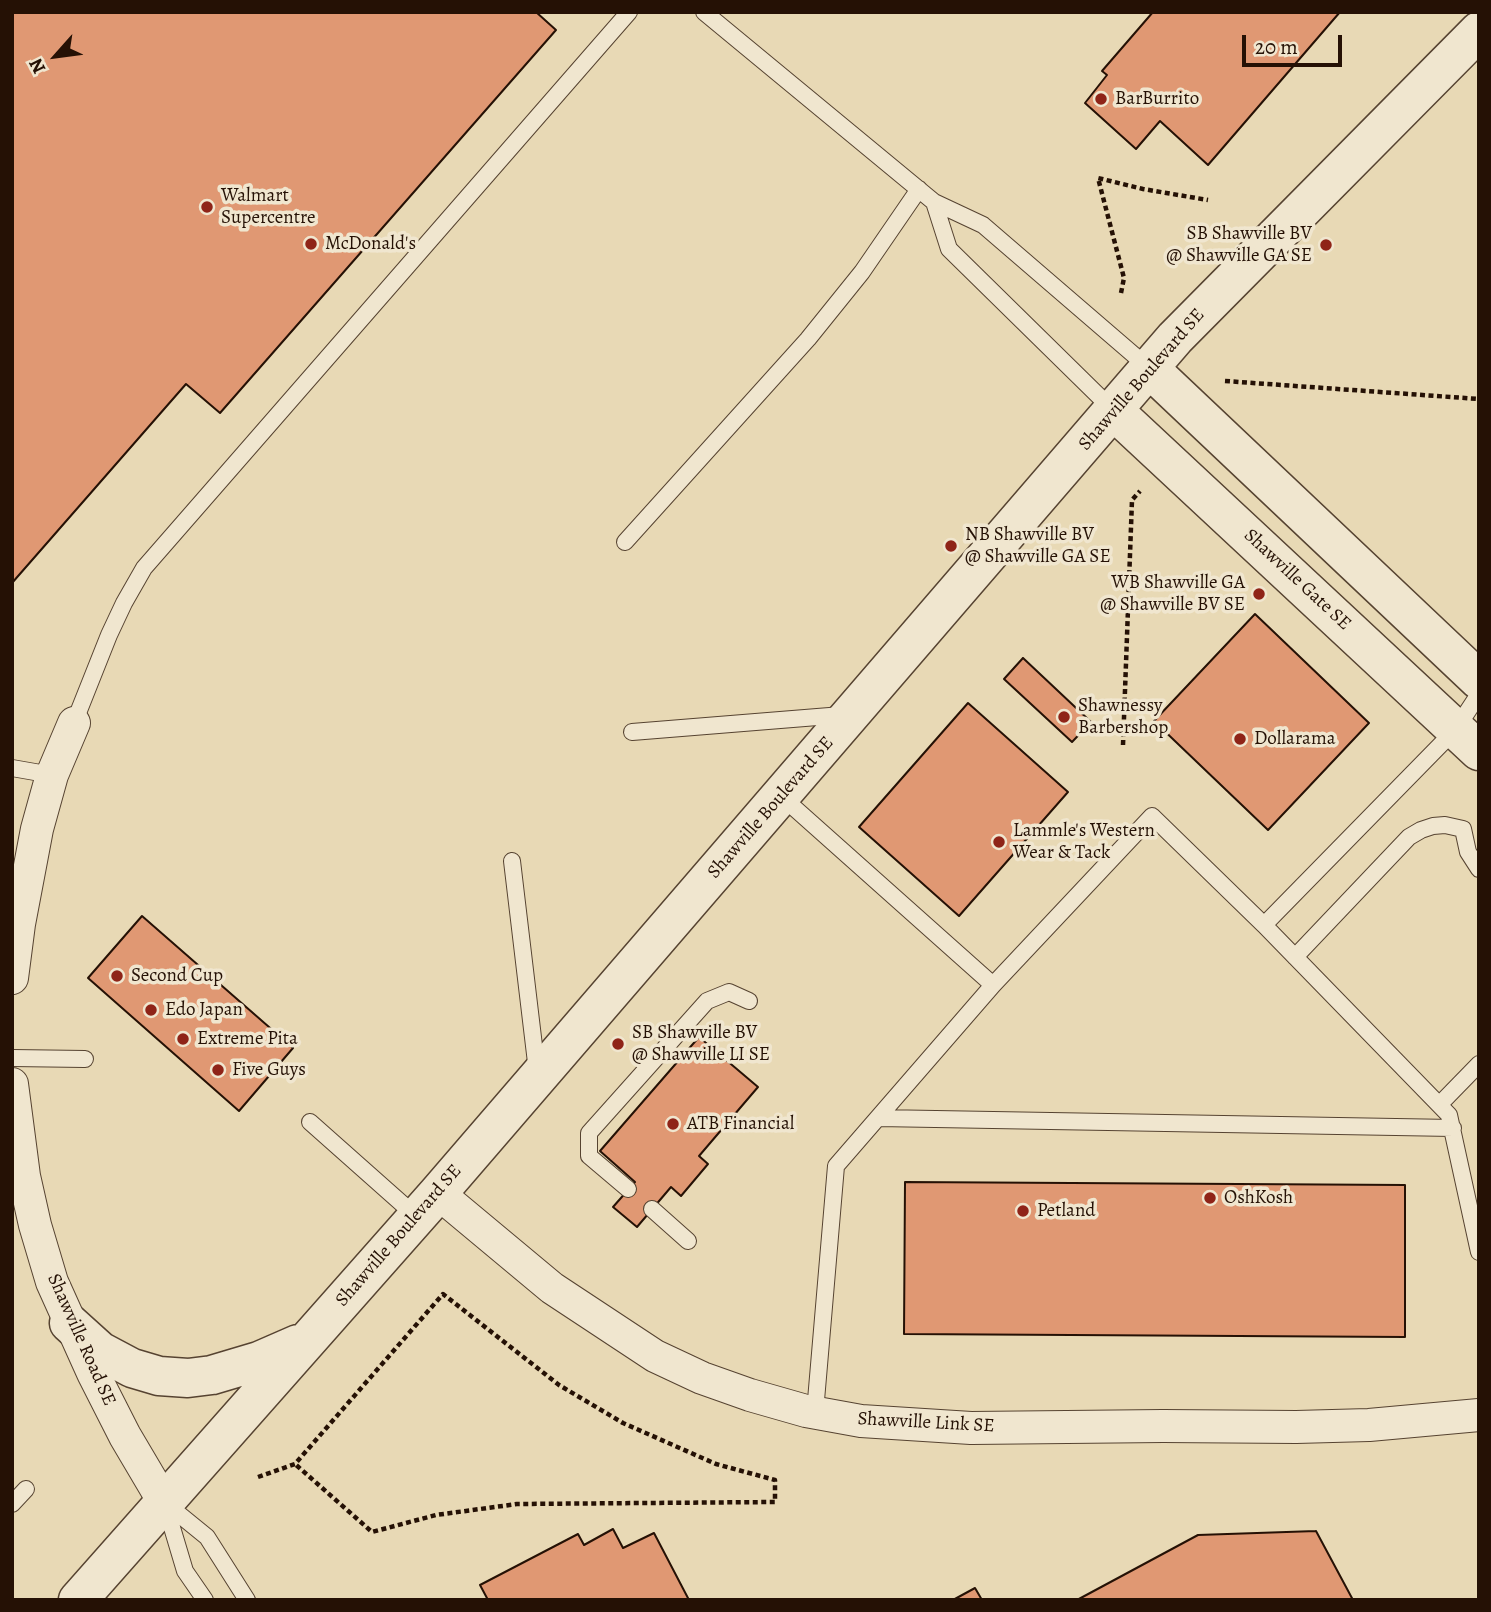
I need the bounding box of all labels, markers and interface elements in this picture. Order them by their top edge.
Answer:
north arrow [21,21,91,91]
scale bar [1246,21,1346,65]
text: 20 m [1255,33,1298,61]
text: N [23,54,52,78]
place label: BarBurrito [1115,88,1199,110]
marker: BarBurrito [1093,91,1109,107]
place label: Walmart Supercentre [221,185,316,229]
marker: Walmart Supercentre [199,199,215,215]
place label: SB Shawville BV @ Shawville GA SE [1166,223,1312,267]
place label: McDonald's [325,233,416,255]
marker: McDonald's [303,236,319,252]
marker: SB Shawville BV @ Shawville GA SE [1318,237,1334,253]
street label: Shawville Boulevard SE [1074,304,1210,456]
place label: NB Shawville BV @ Shawville GA SE [965,524,1111,568]
street label: Shawville Gate SE [1239,524,1355,636]
marker: NB Shawville BV @ Shawville GA SE [943,538,959,554]
place label: WB Shawville GA @ Shawville BV SE [1100,572,1245,616]
marker: WB Shawville GA @ Shawville BV SE [1251,586,1267,602]
place label: Shawnessy Barbershop [1078,695,1168,739]
marker: Shawnessy Barbershop [1056,709,1072,725]
place label: Dollarama [1254,728,1336,750]
marker: Dollarama [1232,731,1248,747]
street label: Shawville Boulevard SE [703,732,839,884]
place label: Lammle's Western Wear & Tack [1013,820,1155,864]
marker: Lammle's Western Wear & Tack [991,834,1007,850]
place label: Second Cup [131,965,223,987]
marker: Second Cup [109,968,125,984]
place label: Edo Japan [165,999,243,1021]
marker: Edo Japan [143,1002,159,1018]
place label: SB Shawville BV @ Shawville LI SE [632,1022,770,1066]
place label: Extreme Pita [197,1028,298,1050]
marker: Extreme Pita [175,1031,191,1047]
marker: SB Shawville BV @ Shawville LI SE [610,1036,626,1052]
place label: Five Guys [232,1059,306,1081]
marker: Five Guys [210,1062,226,1078]
place label: ATB Financial [687,1113,794,1135]
marker: ATB Financial [665,1116,681,1132]
street label: Shawville Boulevard SE [331,1160,467,1312]
place label: OshKosh [1224,1187,1293,1209]
marker: OshKosh [1202,1190,1218,1206]
place label: Petland [1037,1200,1096,1222]
marker: Petland [1015,1203,1031,1219]
street label: Shawville Road SE [42,1271,120,1409]
street label: Shawville Link SE [857,1408,995,1438]

